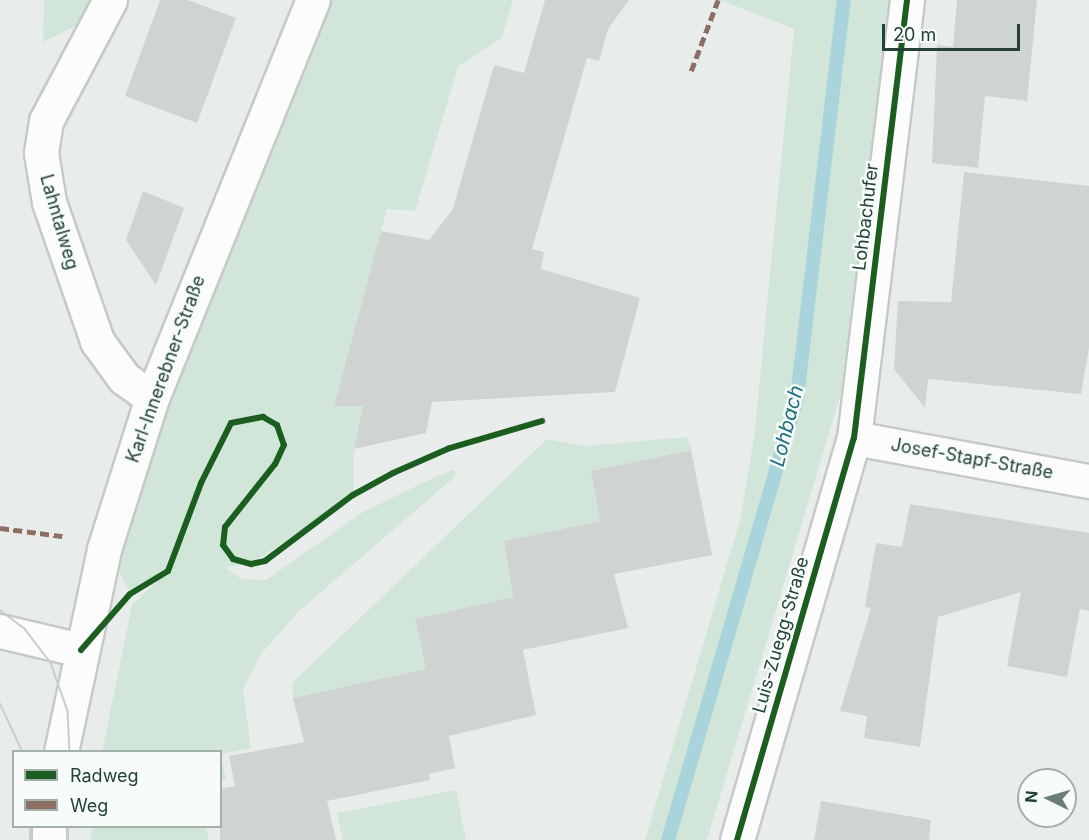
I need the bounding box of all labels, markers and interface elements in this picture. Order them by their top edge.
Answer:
scale bar [885,12,1023,50]
text: 20 m [893,24,936,45]
street label: Lohbachufer [849,162,883,272]
street label: Lahntalweg [35,172,83,272]
street label: Karl-Innerebner-Straße [122,272,210,466]
water label: Lohbach [765,383,809,469]
street label: Josef-Stapf-Straße [889,434,1055,484]
street label: Luis-Zuegg-Straße [748,554,814,716]
legend [12,750,222,828]
text: Radweg [70,765,139,786]
north arrow [1017,768,1077,828]
text: N [1021,790,1042,804]
text: Weg [70,795,108,816]

